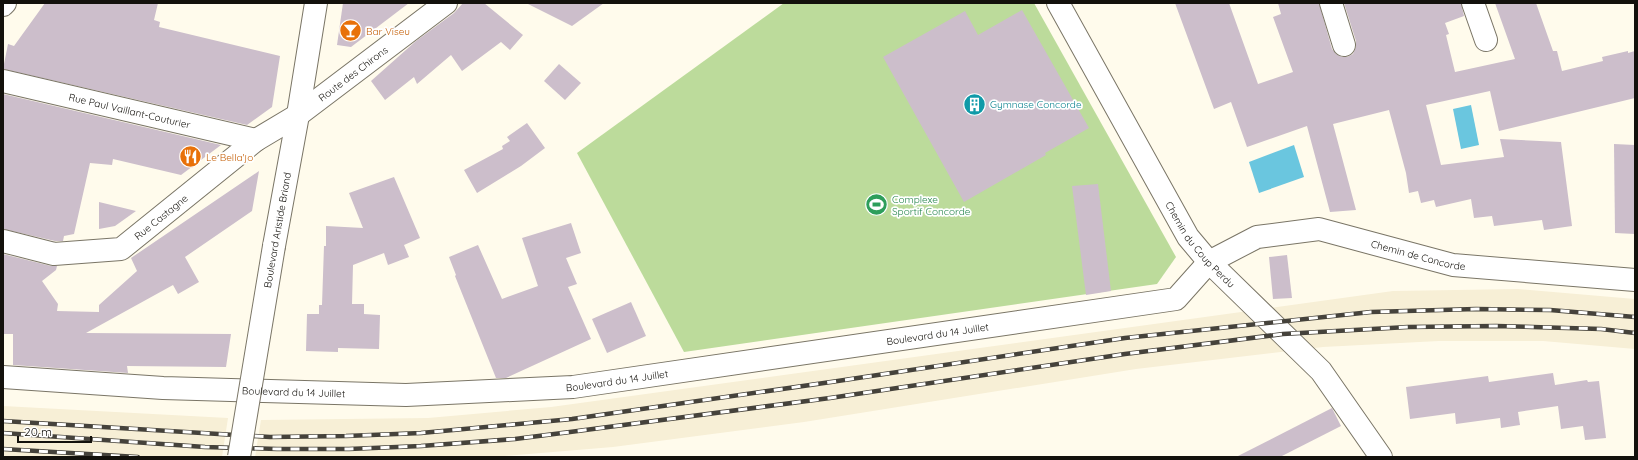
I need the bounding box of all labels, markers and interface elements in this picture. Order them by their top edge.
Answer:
bar icon: Bar Viseu [338,18,364,44]
place label: Bar Viseu [366,25,410,38]
street label: Route des Chirons [316,43,391,104]
street label: Rue Paul Vaillant-Couturier [67,91,192,132]
building icon: Gymnase Concorde [961,91,987,117]
place label: Gymnase Concorde [990,98,1082,111]
restaurant icon: Le Bella'jo [178,144,204,170]
place label: Le Bella'jo [206,151,253,164]
street label: Boulevard Aristide Briand [261,171,294,289]
street label: Rue Castagne [132,192,191,243]
sports icon: Complexe Sportif Concorde [863,192,889,218]
place label: Complexe Sportif Concorde [892,193,971,218]
street label: Chemin du Coup Perdu [1162,199,1237,291]
street label: Chemin de Concorde [1370,237,1466,273]
street label: Boulevard du 14 Juillet [886,320,990,348]
street label: Boulevard du 14 Juillet [565,367,670,394]
street label: Boulevard du 14 Juillet [242,384,346,400]
scale bar [18,418,91,444]
text: 20 m [24,424,52,439]

